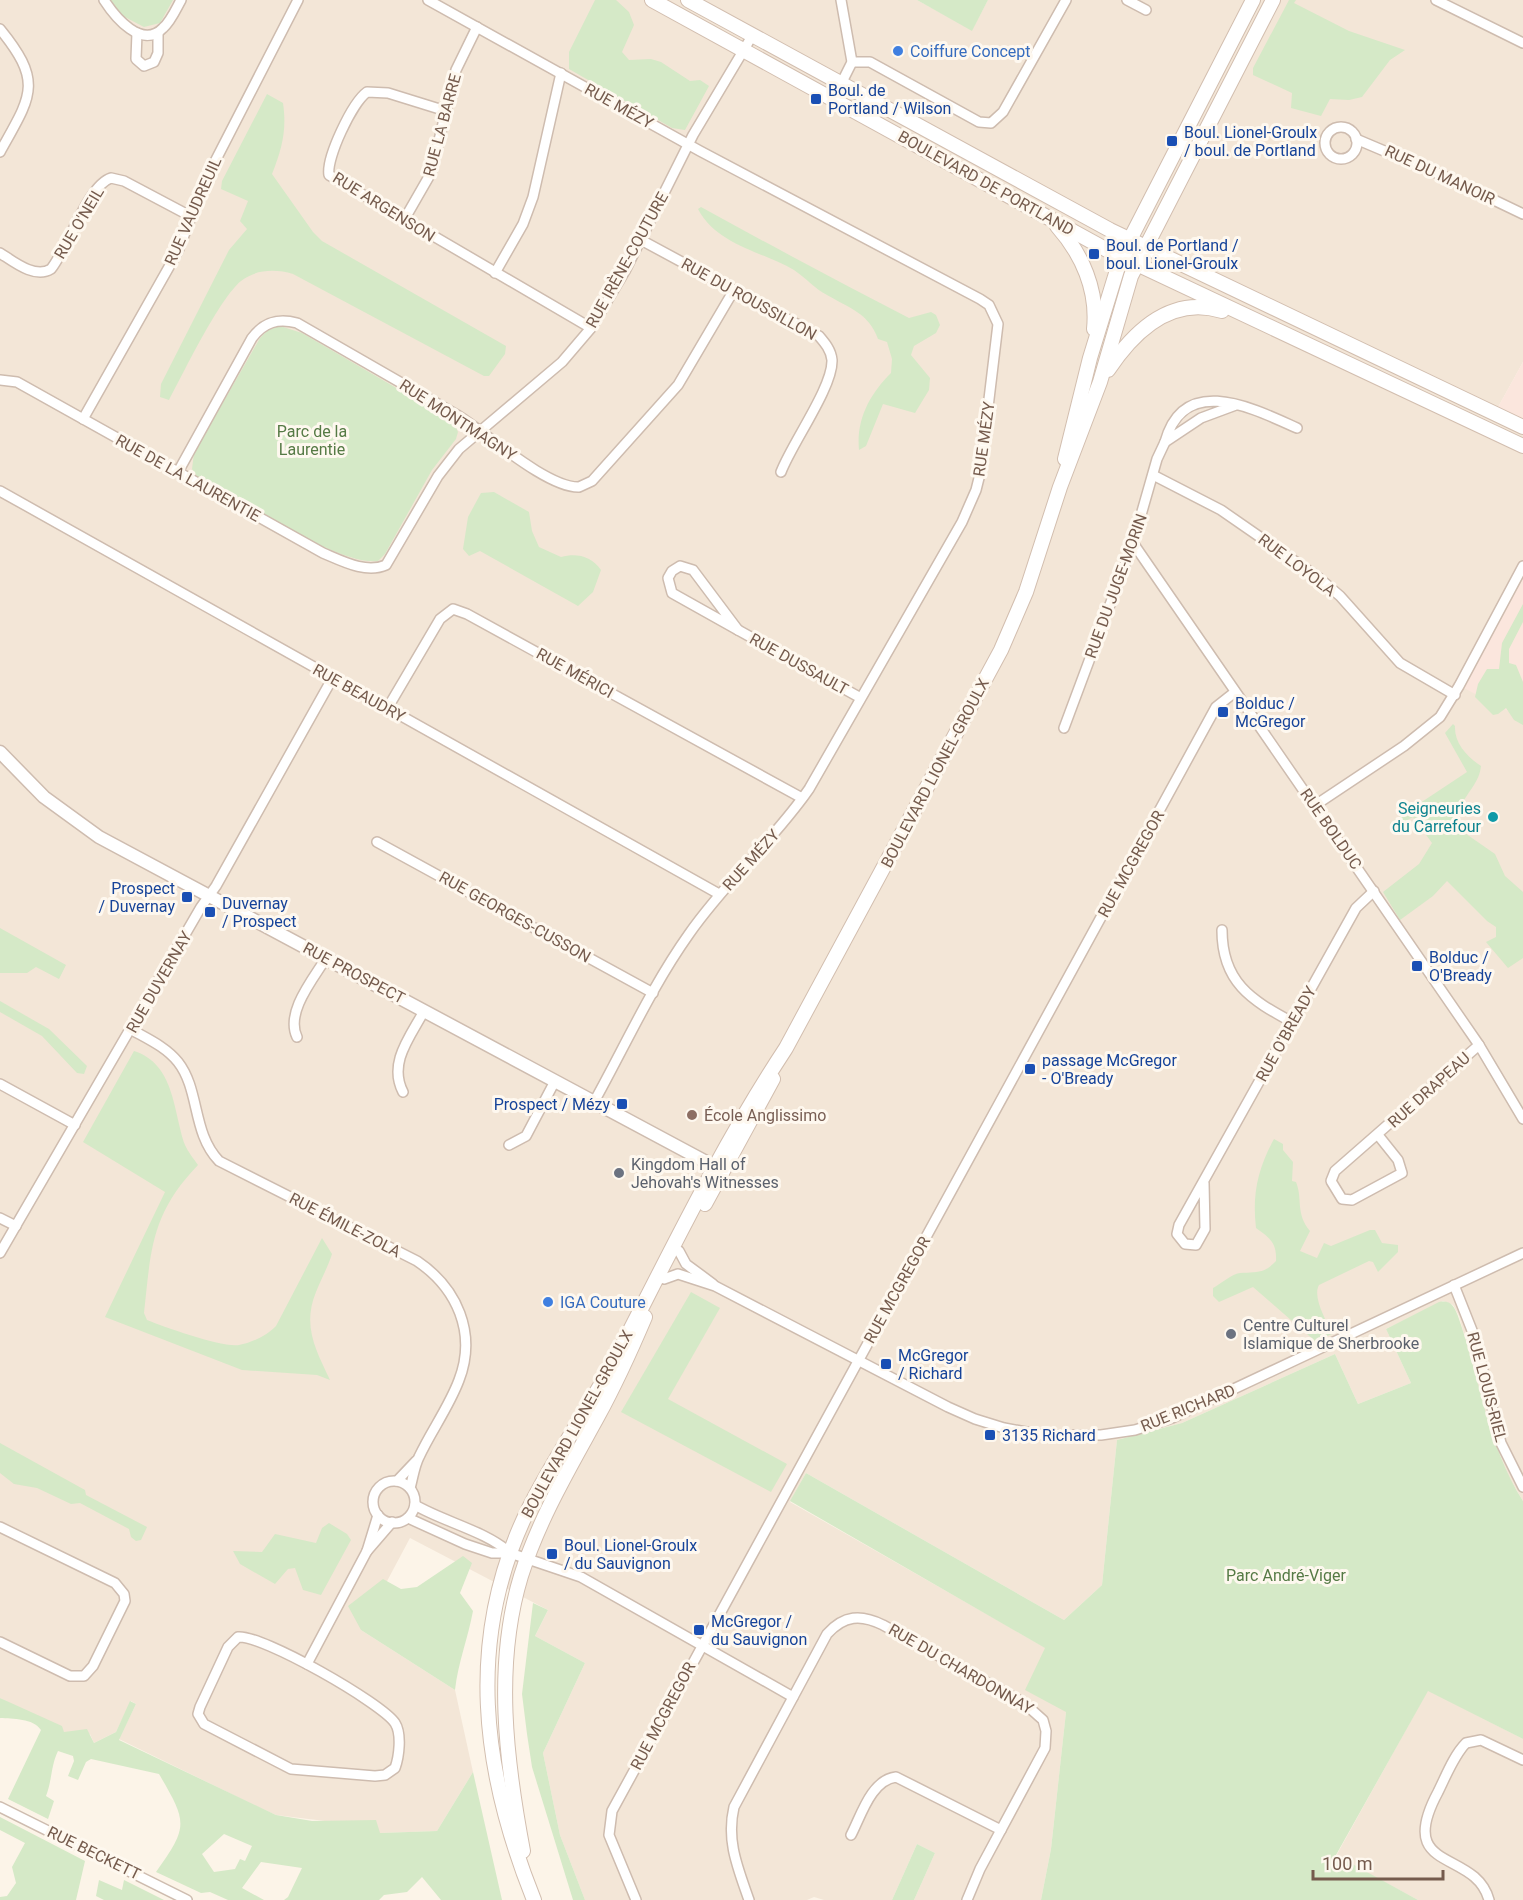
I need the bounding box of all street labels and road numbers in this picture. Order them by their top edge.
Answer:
street label: RUE LA BARRE [419,71,465,179]
street label: RUE MÉZY [581,79,657,133]
street label: BOULEVARD DE PORTLAND [895,127,1077,239]
street label: RUE DU MANOIR [1382,141,1498,209]
street label: RUE VAUDREUIL [161,154,226,268]
street label: RUE ARGENSON [329,168,439,246]
street label: RUE O'NEIL [50,183,108,262]
street label: RUE IRÈNE-COUTURE [582,189,672,331]
street label: RUE DU ROUSSILLON [678,254,820,344]
street label: RUE MONTMAGNY [396,375,520,465]
street label: RUE MÉZY [969,400,999,478]
street label: RUE DE LA LAURENTIE [112,430,264,526]
street label: RUE DU JUGE-MORIN [1081,511,1151,661]
street label: RUE LOYOLA [1255,530,1340,601]
street label: RUE DUSSAULT [746,629,852,699]
street label: RUE MÉRICI [533,644,617,702]
street label: RUE BEAUDRY [310,660,409,726]
street label: BOULEVARD LIONEL-GROULX [877,675,993,871]
street label: RUE BOLDUC [1296,785,1366,873]
street label: RUE MCGREGOR [1094,807,1168,921]
street label: RUE MÉZY [719,825,784,894]
street label: RUE GEORGES-CUSSON [436,867,594,967]
street label: RUE DUVERNAY [122,927,196,1036]
street label: RUE PROSPECT [300,938,409,1008]
street label: RUE O'BREADY [1252,983,1320,1085]
street label: RUE DRAPEAU [1384,1048,1474,1132]
street label: RUE ÉMILE-ZOLA [286,1189,404,1262]
street label: RUE MCGREGOR [860,1233,934,1347]
street label: BOULEVARD LIONEL-GROULX [517,1327,637,1521]
street label: RUE LOUIS-RIEL [1463,1330,1511,1444]
street label: RUE RICHARD [1138,1380,1238,1436]
street label: RUE DU CHARDONNAY [885,1620,1037,1718]
street label: RUE MCGREGOR [627,1659,699,1773]
street label: RUE BECKETT [44,1822,144,1884]

